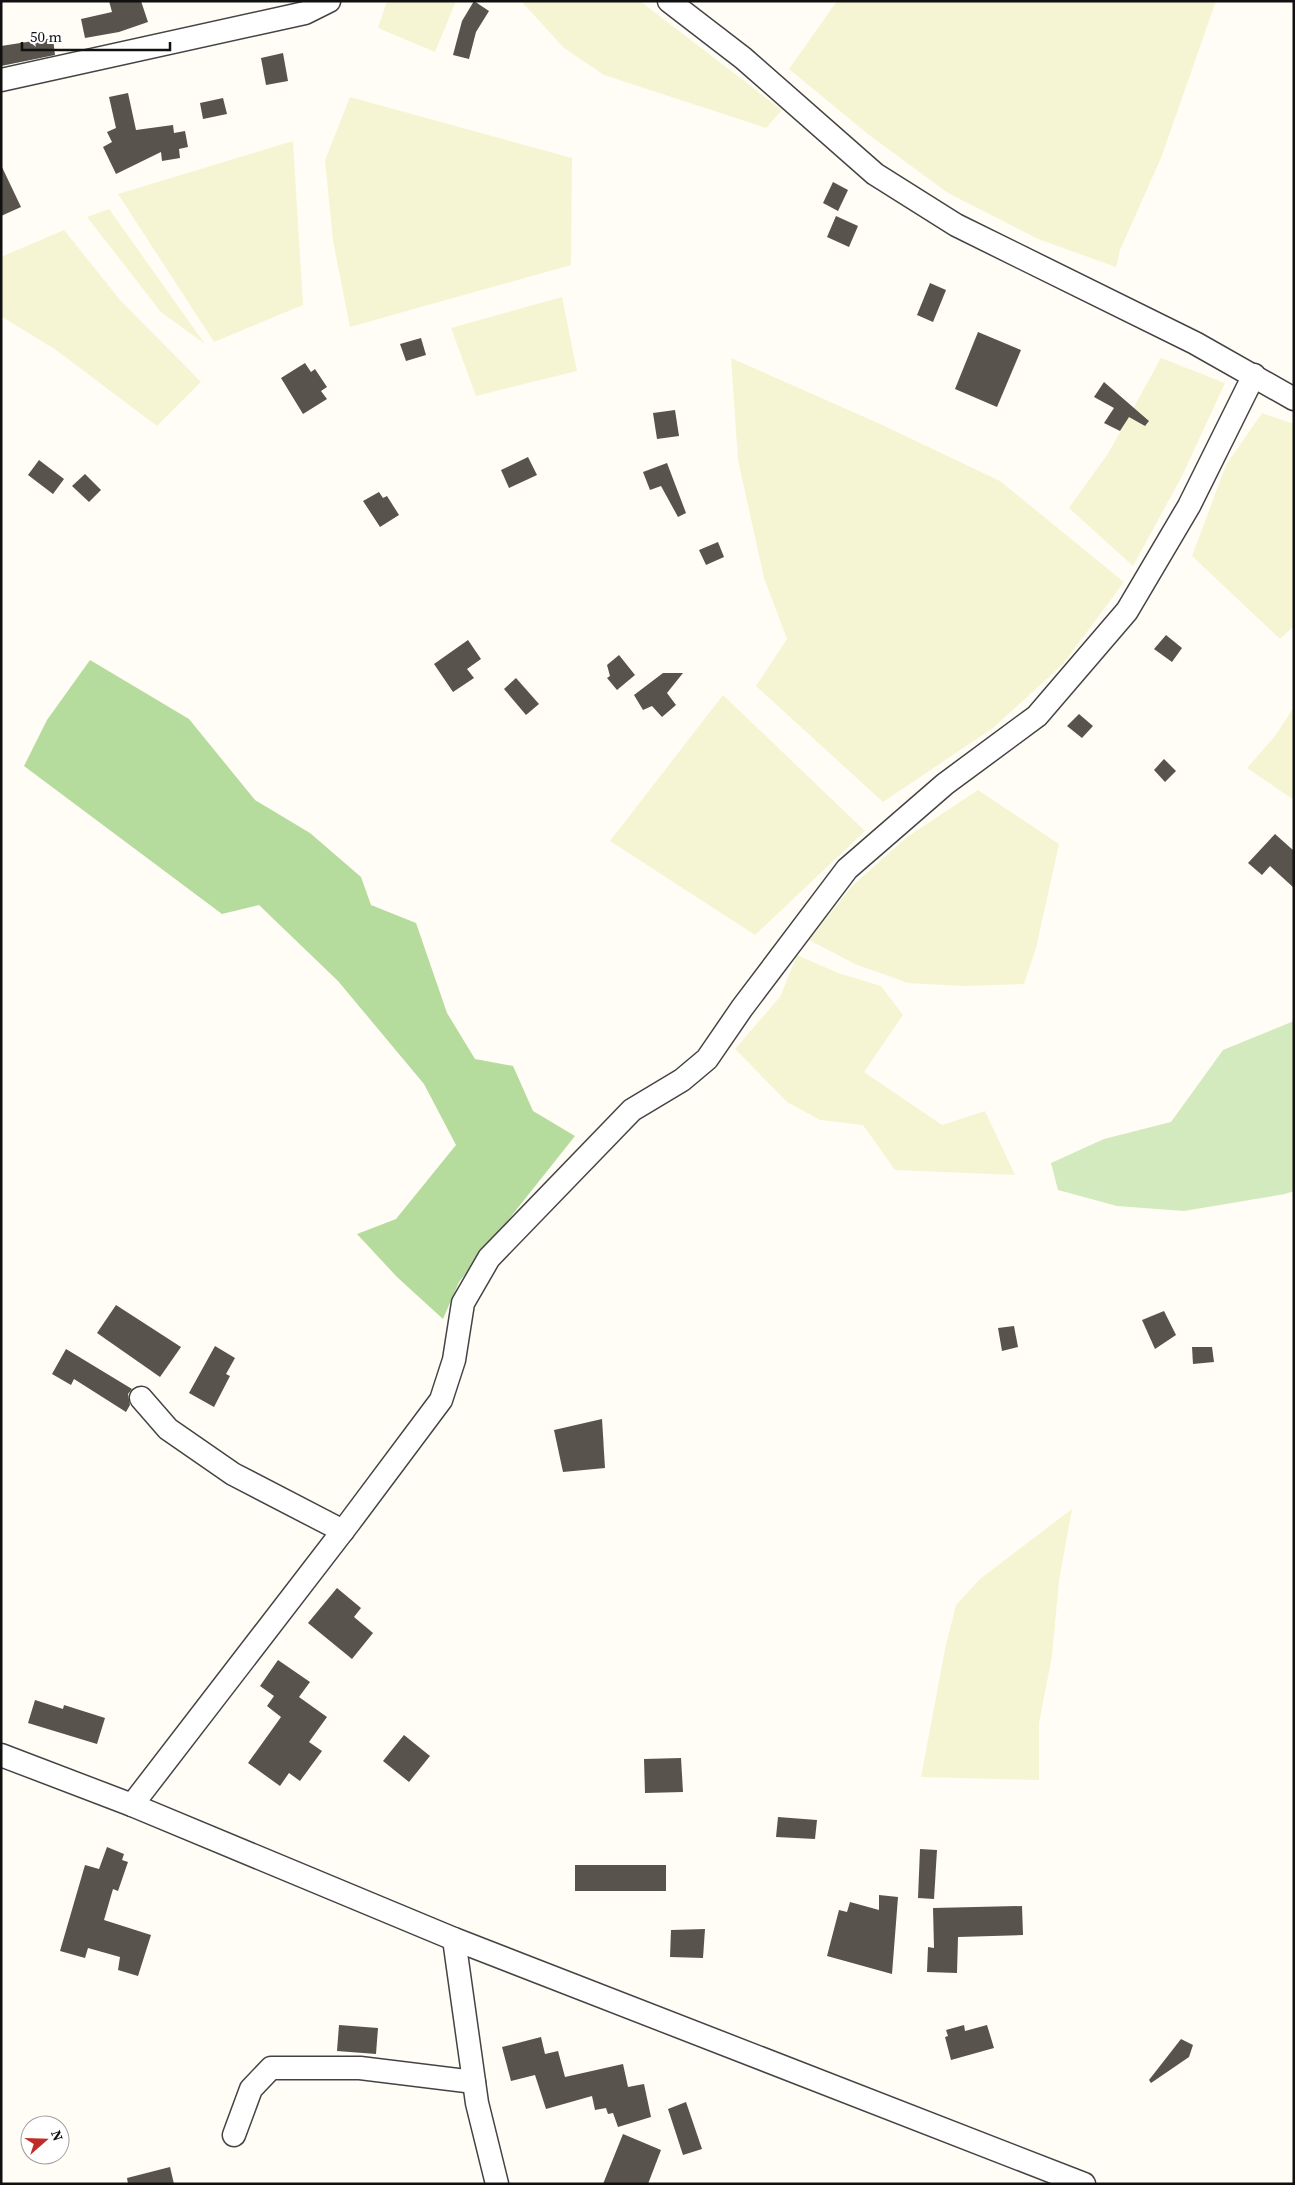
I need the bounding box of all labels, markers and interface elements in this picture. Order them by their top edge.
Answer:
scale bar [22,20,170,52]
text: 50 m [30,26,62,47]
north arrow [20,2115,70,2165]
text: N [46,2127,68,2144]

